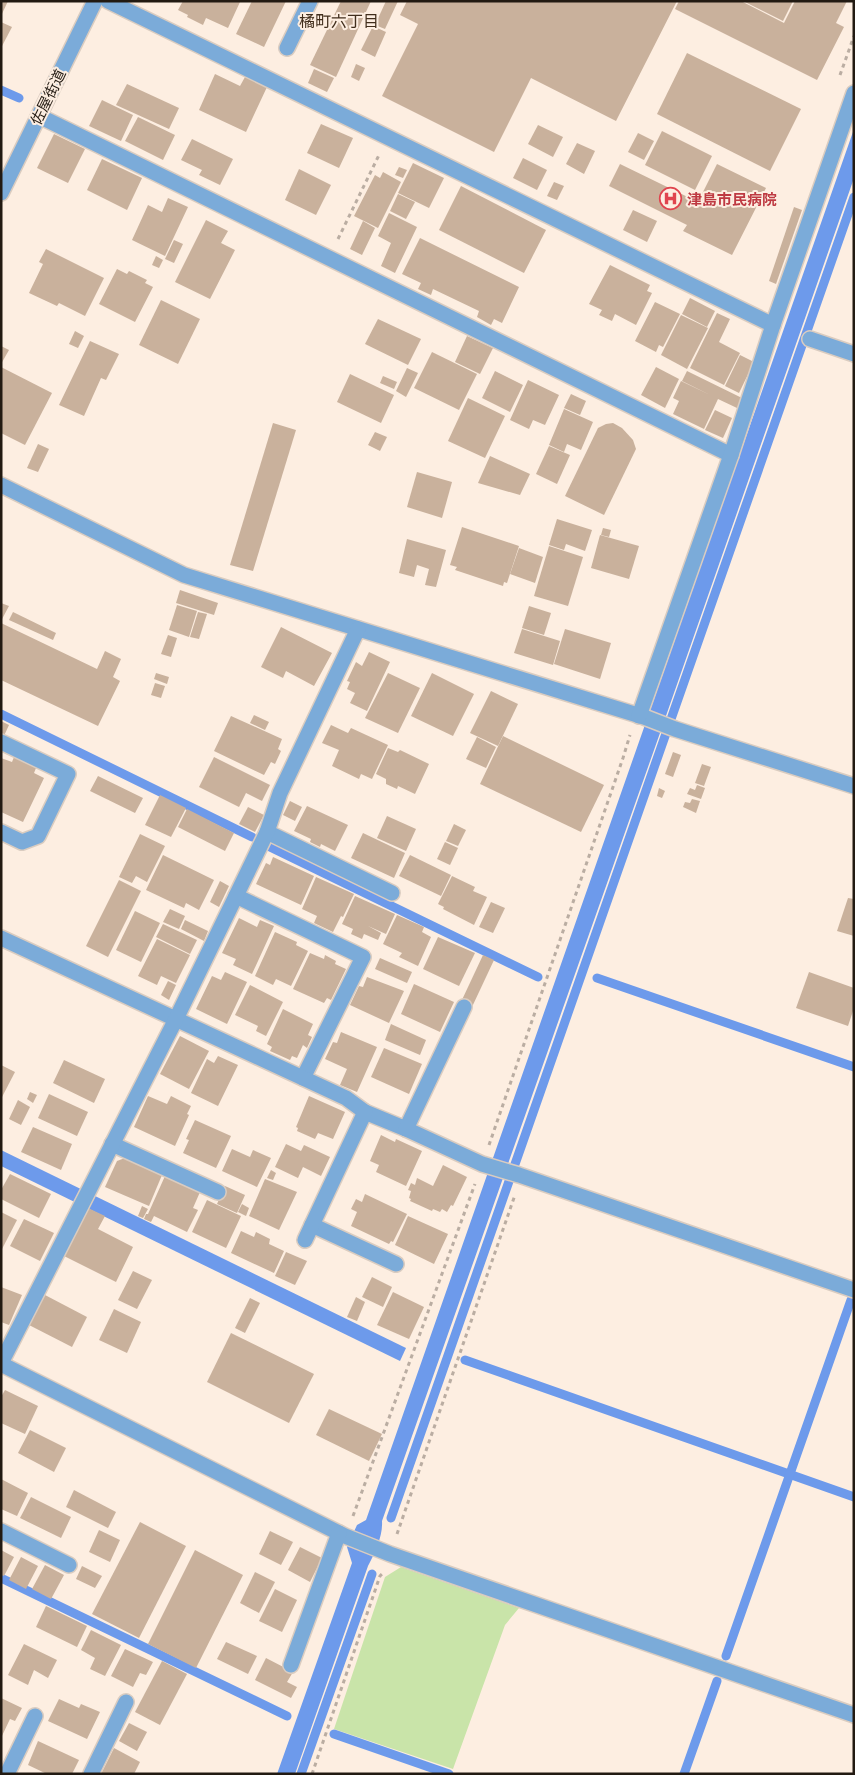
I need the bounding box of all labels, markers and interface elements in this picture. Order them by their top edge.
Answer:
district label: 橘町六丁目 [299,10,379,32]
street label: 佐屋街道 [25,65,71,129]
hospital icon: 津島市民病院 [659,187,683,211]
place label: 津島市民病院 [687,189,777,210]

